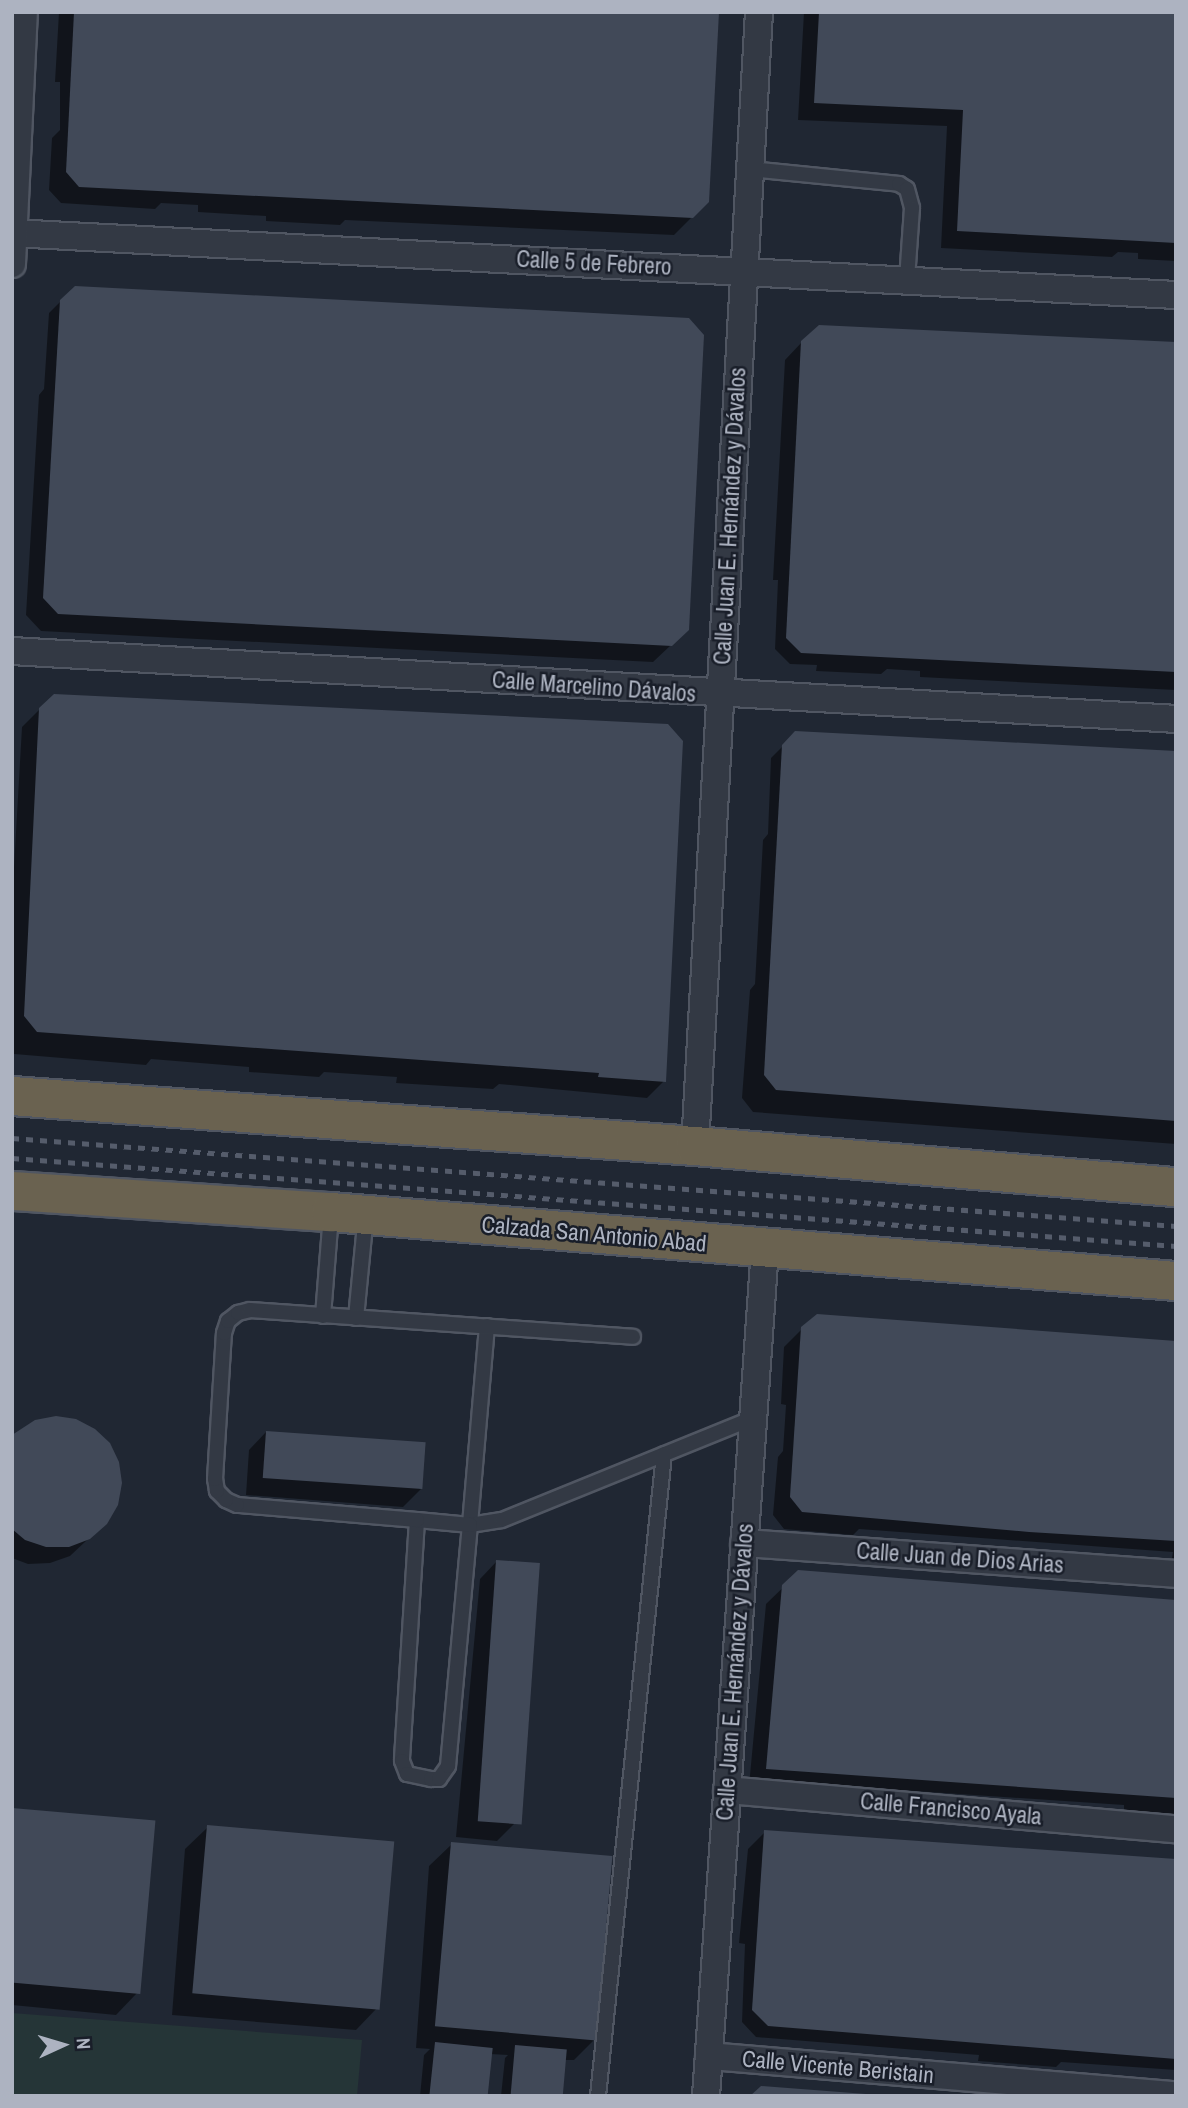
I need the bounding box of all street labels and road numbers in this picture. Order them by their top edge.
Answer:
street label: Calle 5 de Febrero [516,245,672,281]
street label: Calle Juan E. Hernández y Dávalos [708,367,752,665]
street label: Calle Marcelino Dávalos [491,666,697,708]
street label: Calzada San Antonio Abad [479,1210,709,1258]
street label: Calle Juan E. Hernández y Dávalos [711,1523,759,1821]
street label: Calle Juan de Dios Arias [855,1537,1065,1579]
street label: Calle Francisco Ayala [859,1787,1043,1831]
street label: Calle Vicente Beristain [741,2045,935,2089]

